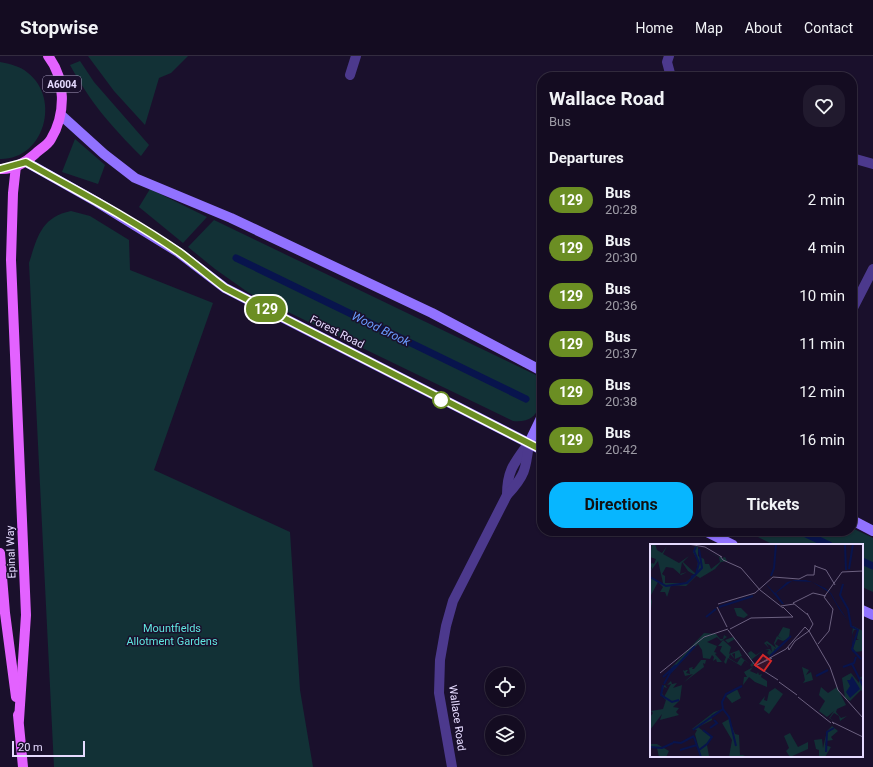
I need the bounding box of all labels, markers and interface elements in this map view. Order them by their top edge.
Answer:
text: Stopwise [20,16,98,39]
text: Home [635,20,673,36]
text: Map [695,20,723,36]
text: About [745,20,782,36]
text: Contact [804,20,853,36]
road number: A6004 [43,76,81,92]
button: heart [803,85,845,127]
text: Wallace Road [549,87,664,110]
text: Bus [549,114,571,129]
text: Departures [549,149,624,167]
text: Bus [605,184,631,202]
text: 2 min [808,191,845,209]
text: 129 [559,192,583,208]
text: 20:28 [605,202,637,217]
text: Bus [605,232,631,250]
text: 4 min [808,239,845,257]
text: 129 [559,240,583,256]
text: 20:30 [605,250,637,265]
text: Bus [605,280,631,298]
text: 10 min [799,287,845,305]
text: 129 [559,288,583,304]
line badge: 129 [243,296,289,322]
text: 20:36 [605,298,637,313]
text: 129 [254,301,278,317]
water label: Wood Brook [350,309,413,350]
street label: Forest Road [308,313,366,351]
text: Bus [605,328,631,346]
text: 11 min [799,335,845,353]
text: 129 [559,336,583,352]
text: 20:37 [605,346,637,361]
text: Bus [605,376,631,394]
text: 12 min [799,383,845,401]
text: 129 [559,384,583,400]
unlabelled marker [432,391,450,409]
text: 20:38 [605,394,637,409]
text: Bus [605,424,631,442]
text: 16 min [799,431,845,449]
text: 129 [559,432,583,448]
text: 20:42 [605,442,637,457]
button: Directions [549,482,693,528]
button: Tickets [701,482,845,528]
street label: Epinal Way [4,524,18,579]
inset map [650,544,863,757]
park label: Mountfields Allotment Gardens [126,622,218,648]
map controls [485,667,525,755]
button: locate [485,667,525,707]
street label: Wallace Road [446,684,468,752]
button: layers [485,715,525,755]
scale bar [12,739,85,758]
text: 20 m [18,741,43,754]

